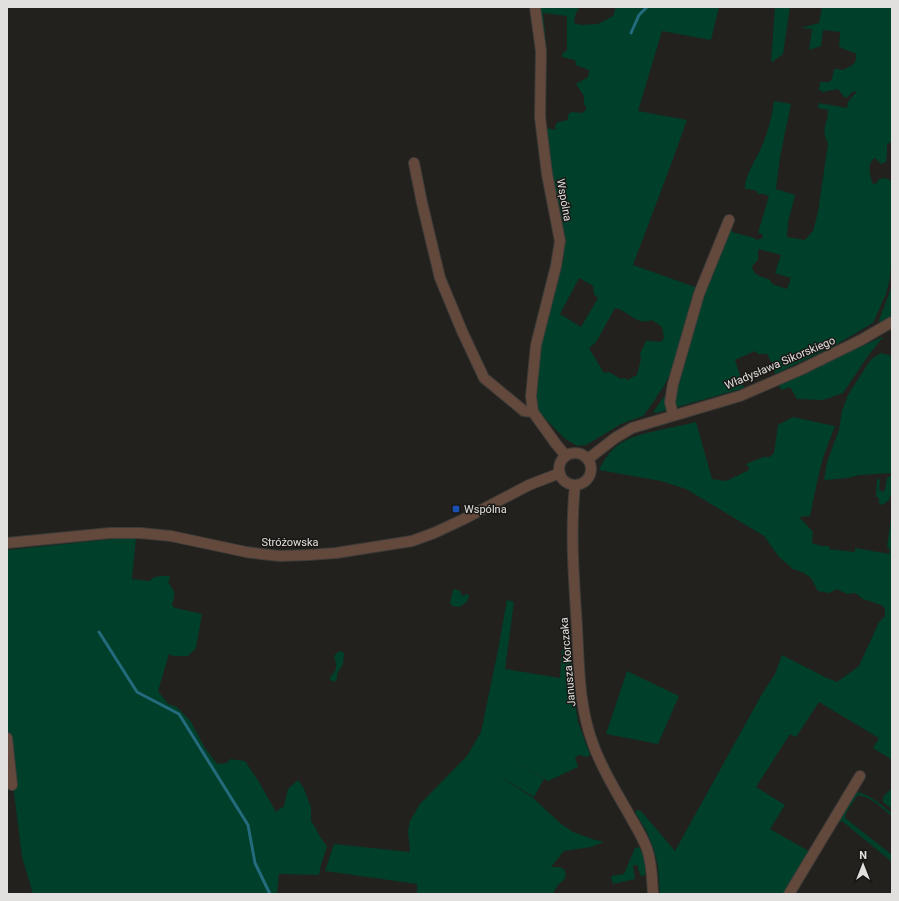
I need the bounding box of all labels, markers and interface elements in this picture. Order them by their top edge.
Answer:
street label: Wspólna [554,178,574,222]
street label: Władysława Sikorskiego [723,334,837,392]
place label: Wspólna [464,503,507,516]
marker: Wspólna [451,504,461,514]
street label: Stróżowska [261,536,319,549]
street label: Janusza Korczaka [558,617,578,707]
north arrow [843,845,883,885]
text: N [859,849,867,862]

